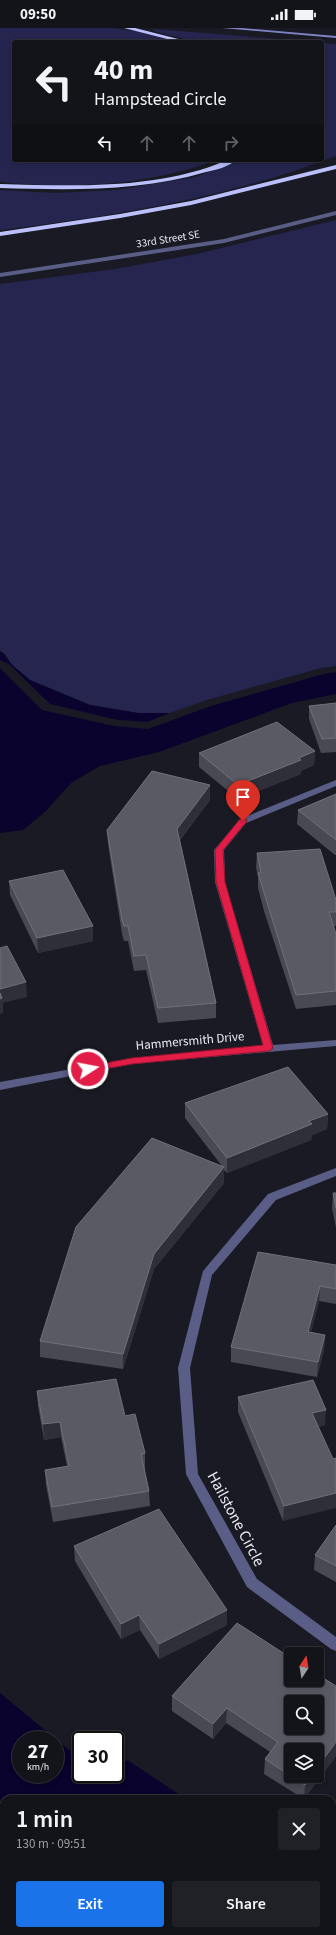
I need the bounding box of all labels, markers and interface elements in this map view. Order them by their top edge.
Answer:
text: 09:50 [20,4,56,25]
text: 40 m [94,50,153,90]
icon: left [28,56,80,108]
text: Hampstead Circle [94,87,227,112]
icon: left [94,132,116,154]
icon: ahead [136,132,158,154]
icon: ahead [178,132,200,154]
icon: right [220,132,242,154]
street label: 33rd Street SE [135,227,201,251]
pin [226,780,260,821]
icon: arrive [232,786,254,808]
street label: Hammersmith Drive [135,1027,245,1055]
position arrow [67,1048,109,1090]
street label: Hailstone Circle [202,1468,270,1570]
north arrow [284,1647,324,1687]
map controls [284,1647,324,1783]
button: search [284,1695,324,1735]
speed limit sign: 30 [72,1731,124,1783]
text: 27 [27,1738,49,1766]
button: layers [284,1743,324,1783]
text: km/h [27,1760,49,1774]
text: 1 min [16,1802,73,1837]
button: close [278,1808,320,1850]
text: 130 m · 09:51 [16,1835,86,1853]
button: Exit [16,1881,164,1927]
button: Share [172,1881,320,1927]

